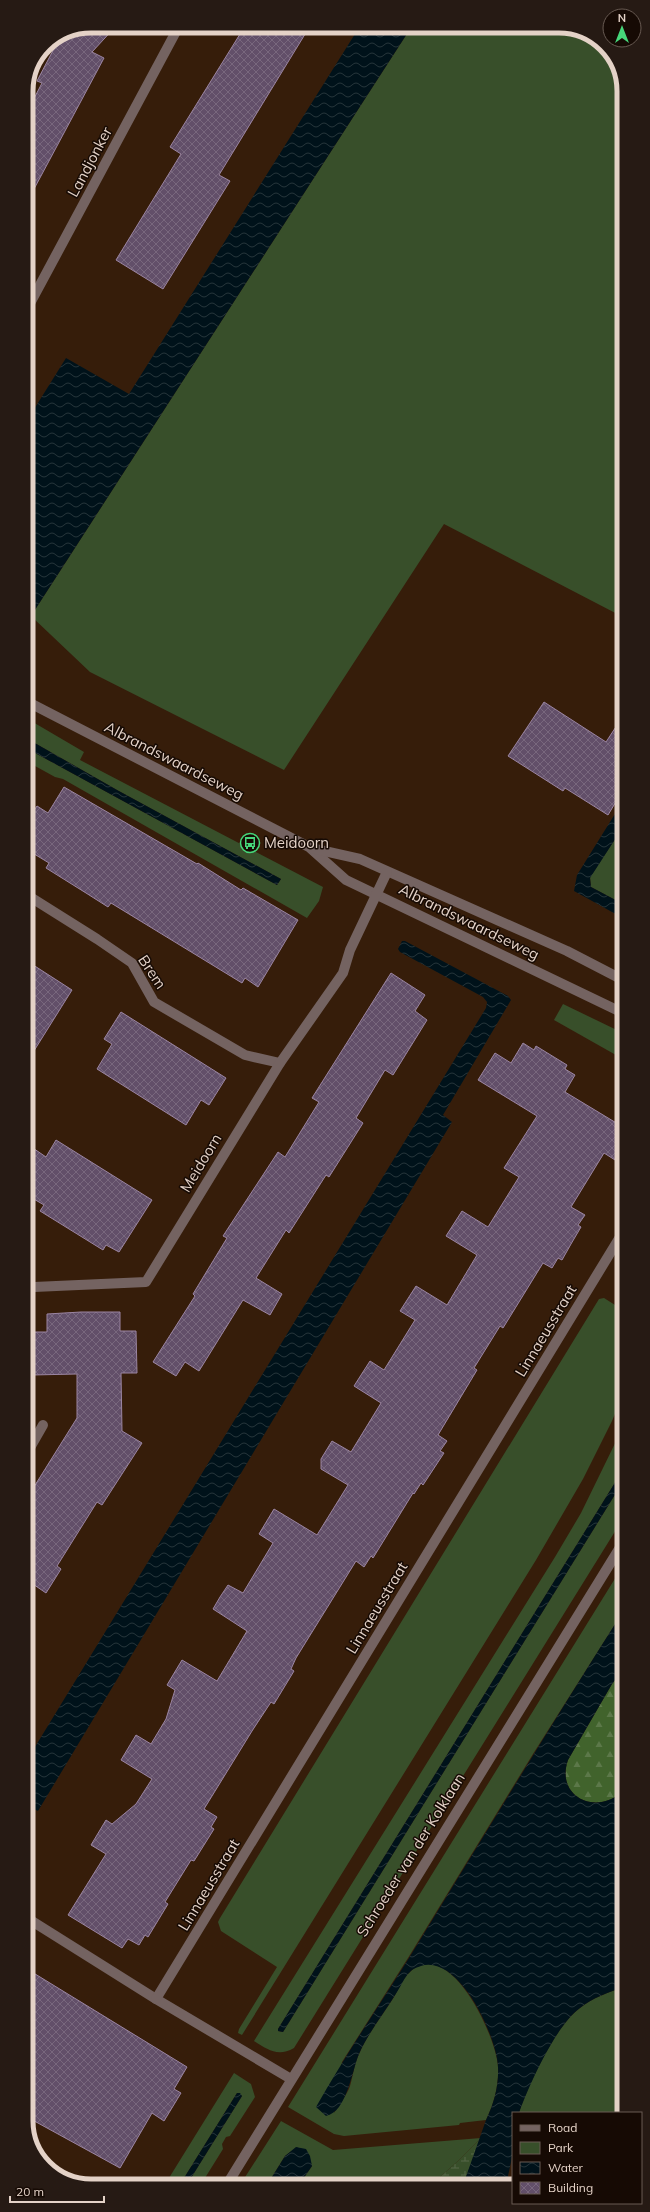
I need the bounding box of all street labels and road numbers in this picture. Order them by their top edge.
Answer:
street label: Landjonker [63,123,116,200]
street label: Albrandswaardseweg [101,717,247,804]
street label: Albrandswaardseweg [396,879,543,964]
street label: Brem [134,951,171,992]
street label: Meidoorn [176,1130,225,1195]
street label: Linnaeusstraat [511,1281,580,1380]
street label: Linnaeusstraat [342,1558,411,1657]
street label: Schroeder van der Kolklaan [352,1769,469,1940]
street label: Linnaeusstraat [174,1835,243,1934]

